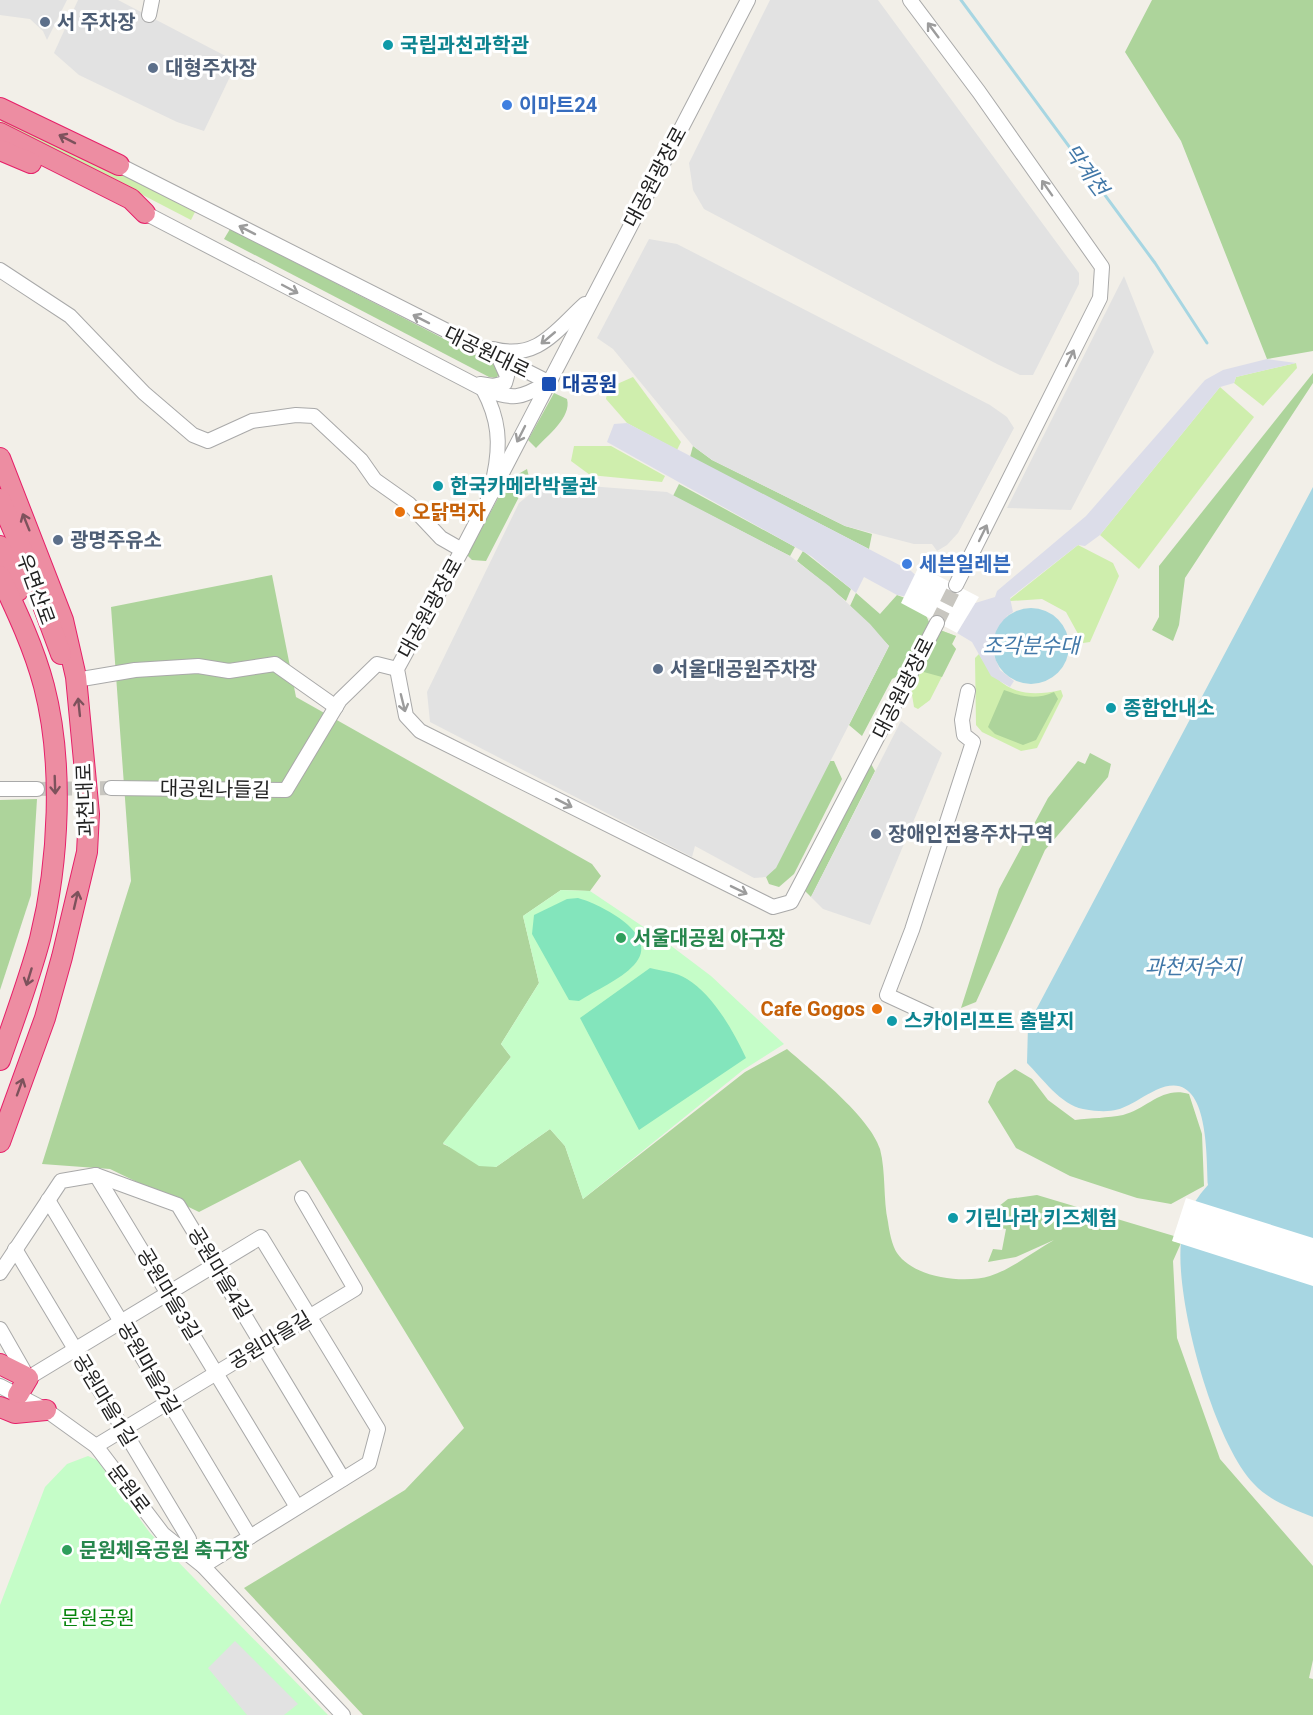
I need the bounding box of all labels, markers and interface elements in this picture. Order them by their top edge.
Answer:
place label: 서 주차장 [57,10,136,34]
marker: 서 주차장 [38,15,52,29]
one-way arrow [926,22,939,38]
place label: 국립과천과학관 [400,33,529,57]
marker: 국립과천과학관 [381,38,395,52]
place label: 대형주차장 [165,56,257,80]
marker: 대형주차장 [146,61,160,75]
place label: 이마트24 [519,93,597,117]
marker: 이마트24 [500,98,514,112]
street label: 대공원광장로 [618,123,692,231]
one-way arrow [58,133,76,144]
water label: 막계천 [1059,139,1114,203]
one-way arrow [1041,180,1053,196]
one-way arrow [238,224,256,236]
one-way arrow [280,284,298,295]
one-way arrow [412,313,430,324]
street label: 대공원대로 [440,321,534,383]
one-way arrow [541,331,556,345]
one-way arrow [1064,350,1076,368]
place label: 대공원 [562,372,617,396]
marker: 대공원 [540,375,558,393]
one-way arrow [515,425,527,442]
place label: 한국카메라박물관 [450,474,598,498]
marker: 한국카메라박물관 [431,479,445,493]
place label: 오닭먹자 [412,500,486,524]
marker: 오닭먹자 [393,505,407,519]
one-way arrow [20,513,31,531]
one-way arrow [977,524,989,542]
place label: 광명주유소 [70,528,162,552]
marker: 광명주유소 [51,533,65,547]
street label: 우면산로 [12,550,60,628]
place label: 세븐일레븐 [919,552,1011,576]
street label: 대공원광장로 [393,554,467,662]
marker: 세븐일레븐 [900,557,914,571]
street label: 대공원광장로 [867,633,939,743]
water label: 조각분수대 [983,634,1082,658]
place label: 서울대공원주차장 [670,657,817,681]
marker: 서울대공원주차장 [651,662,665,676]
one-way arrow [397,693,409,712]
place label: 종합안내소 [1123,696,1215,720]
one-way arrow [73,698,84,718]
marker: 종합안내소 [1104,701,1118,715]
street label: 과천대로 [72,763,98,837]
one-way arrow [49,774,61,794]
street label: 대공원나들길 [160,776,270,802]
one-way arrow [555,797,573,809]
place label: 장애인전용주차구역 [888,822,1054,846]
marker: 장애인전용주차구역 [869,827,883,841]
one-way arrow [729,884,747,896]
one-way arrow [70,891,82,910]
place label: 서울대공원 야구장 [633,926,785,950]
marker: 서울대공원 야구장 [614,931,628,945]
water label: 과천저수지 [1145,955,1243,979]
one-way arrow [23,967,34,986]
place label: Cafe Gogos [761,997,865,1021]
marker: Cafe Gogos [870,1002,884,1016]
place label: 스카이리프트 출발지 [904,1009,1075,1033]
marker: 스카이리프트 출발지 [885,1014,899,1028]
one-way arrow [15,1078,26,1097]
place label: 기린나라 키즈체험 [965,1206,1117,1230]
marker: 기린나라 키즈체험 [946,1211,960,1225]
street label: 공원마을4길 [183,1223,257,1323]
street label: 공원마을3길 [132,1244,206,1344]
street label: 공원마을길 [224,1306,316,1374]
street label: 공원마을2길 [113,1317,185,1419]
street label: 공원마을1길 [68,1350,142,1450]
street label: 문원로 [103,1460,155,1518]
place label: 문원체육공원 축구장 [79,1538,250,1562]
marker: 문원체육공원 축구장 [60,1543,74,1557]
park label: 문원공원 [61,1606,135,1630]

